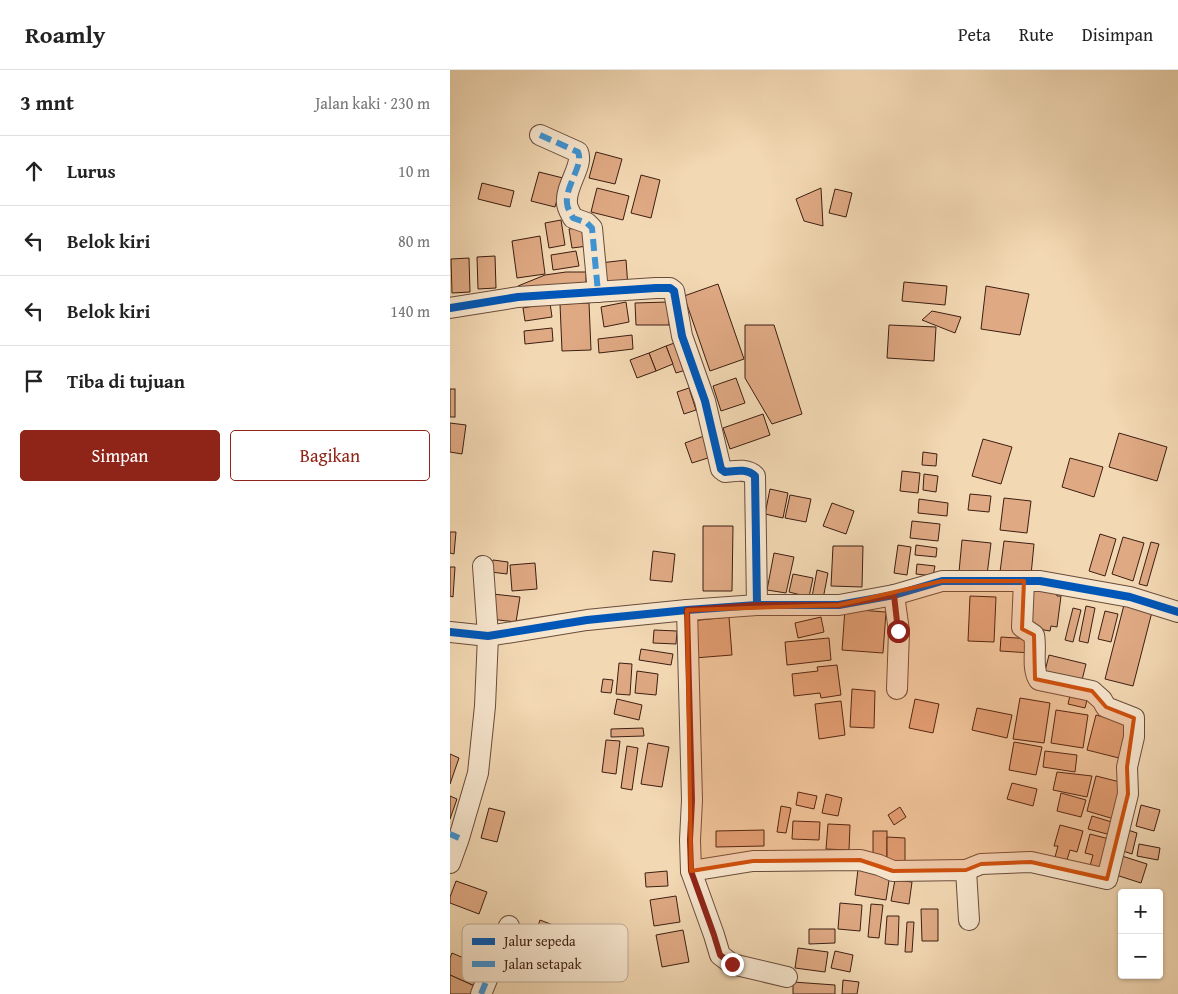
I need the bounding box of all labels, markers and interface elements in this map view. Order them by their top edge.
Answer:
text: Roamly [25,17,105,52]
text: Peta [958,21,991,48]
text: Rute [1019,21,1054,48]
text: Disimpan [1082,21,1153,48]
text: 3 mnt [20,87,74,118]
text: Jalan kaki · 230 m [315,91,430,115]
icon: ahead [20,157,48,185]
text: Lurus [67,157,116,185]
text: 10 m [398,159,430,183]
icon: left [20,227,48,255]
text: Belok kiri [67,227,150,255]
text: 80 m [398,229,430,253]
icon: left [20,297,48,325]
text: Belok kiri [67,297,150,325]
text: 140 m [390,299,430,323]
icon: arrive [20,367,48,395]
text: Tiba di tujuan [67,367,185,395]
button: Simpan [20,430,220,481]
button: Bagikan [230,430,430,481]
route start [887,620,910,643]
map controls [1118,889,1163,979]
button: + [1118,889,1163,934]
legend [462,924,628,982]
text: Jalur sepeda [502,931,576,951]
button: − [1118,934,1163,979]
route end [721,953,744,976]
text: Jalan setapak [502,954,582,974]

